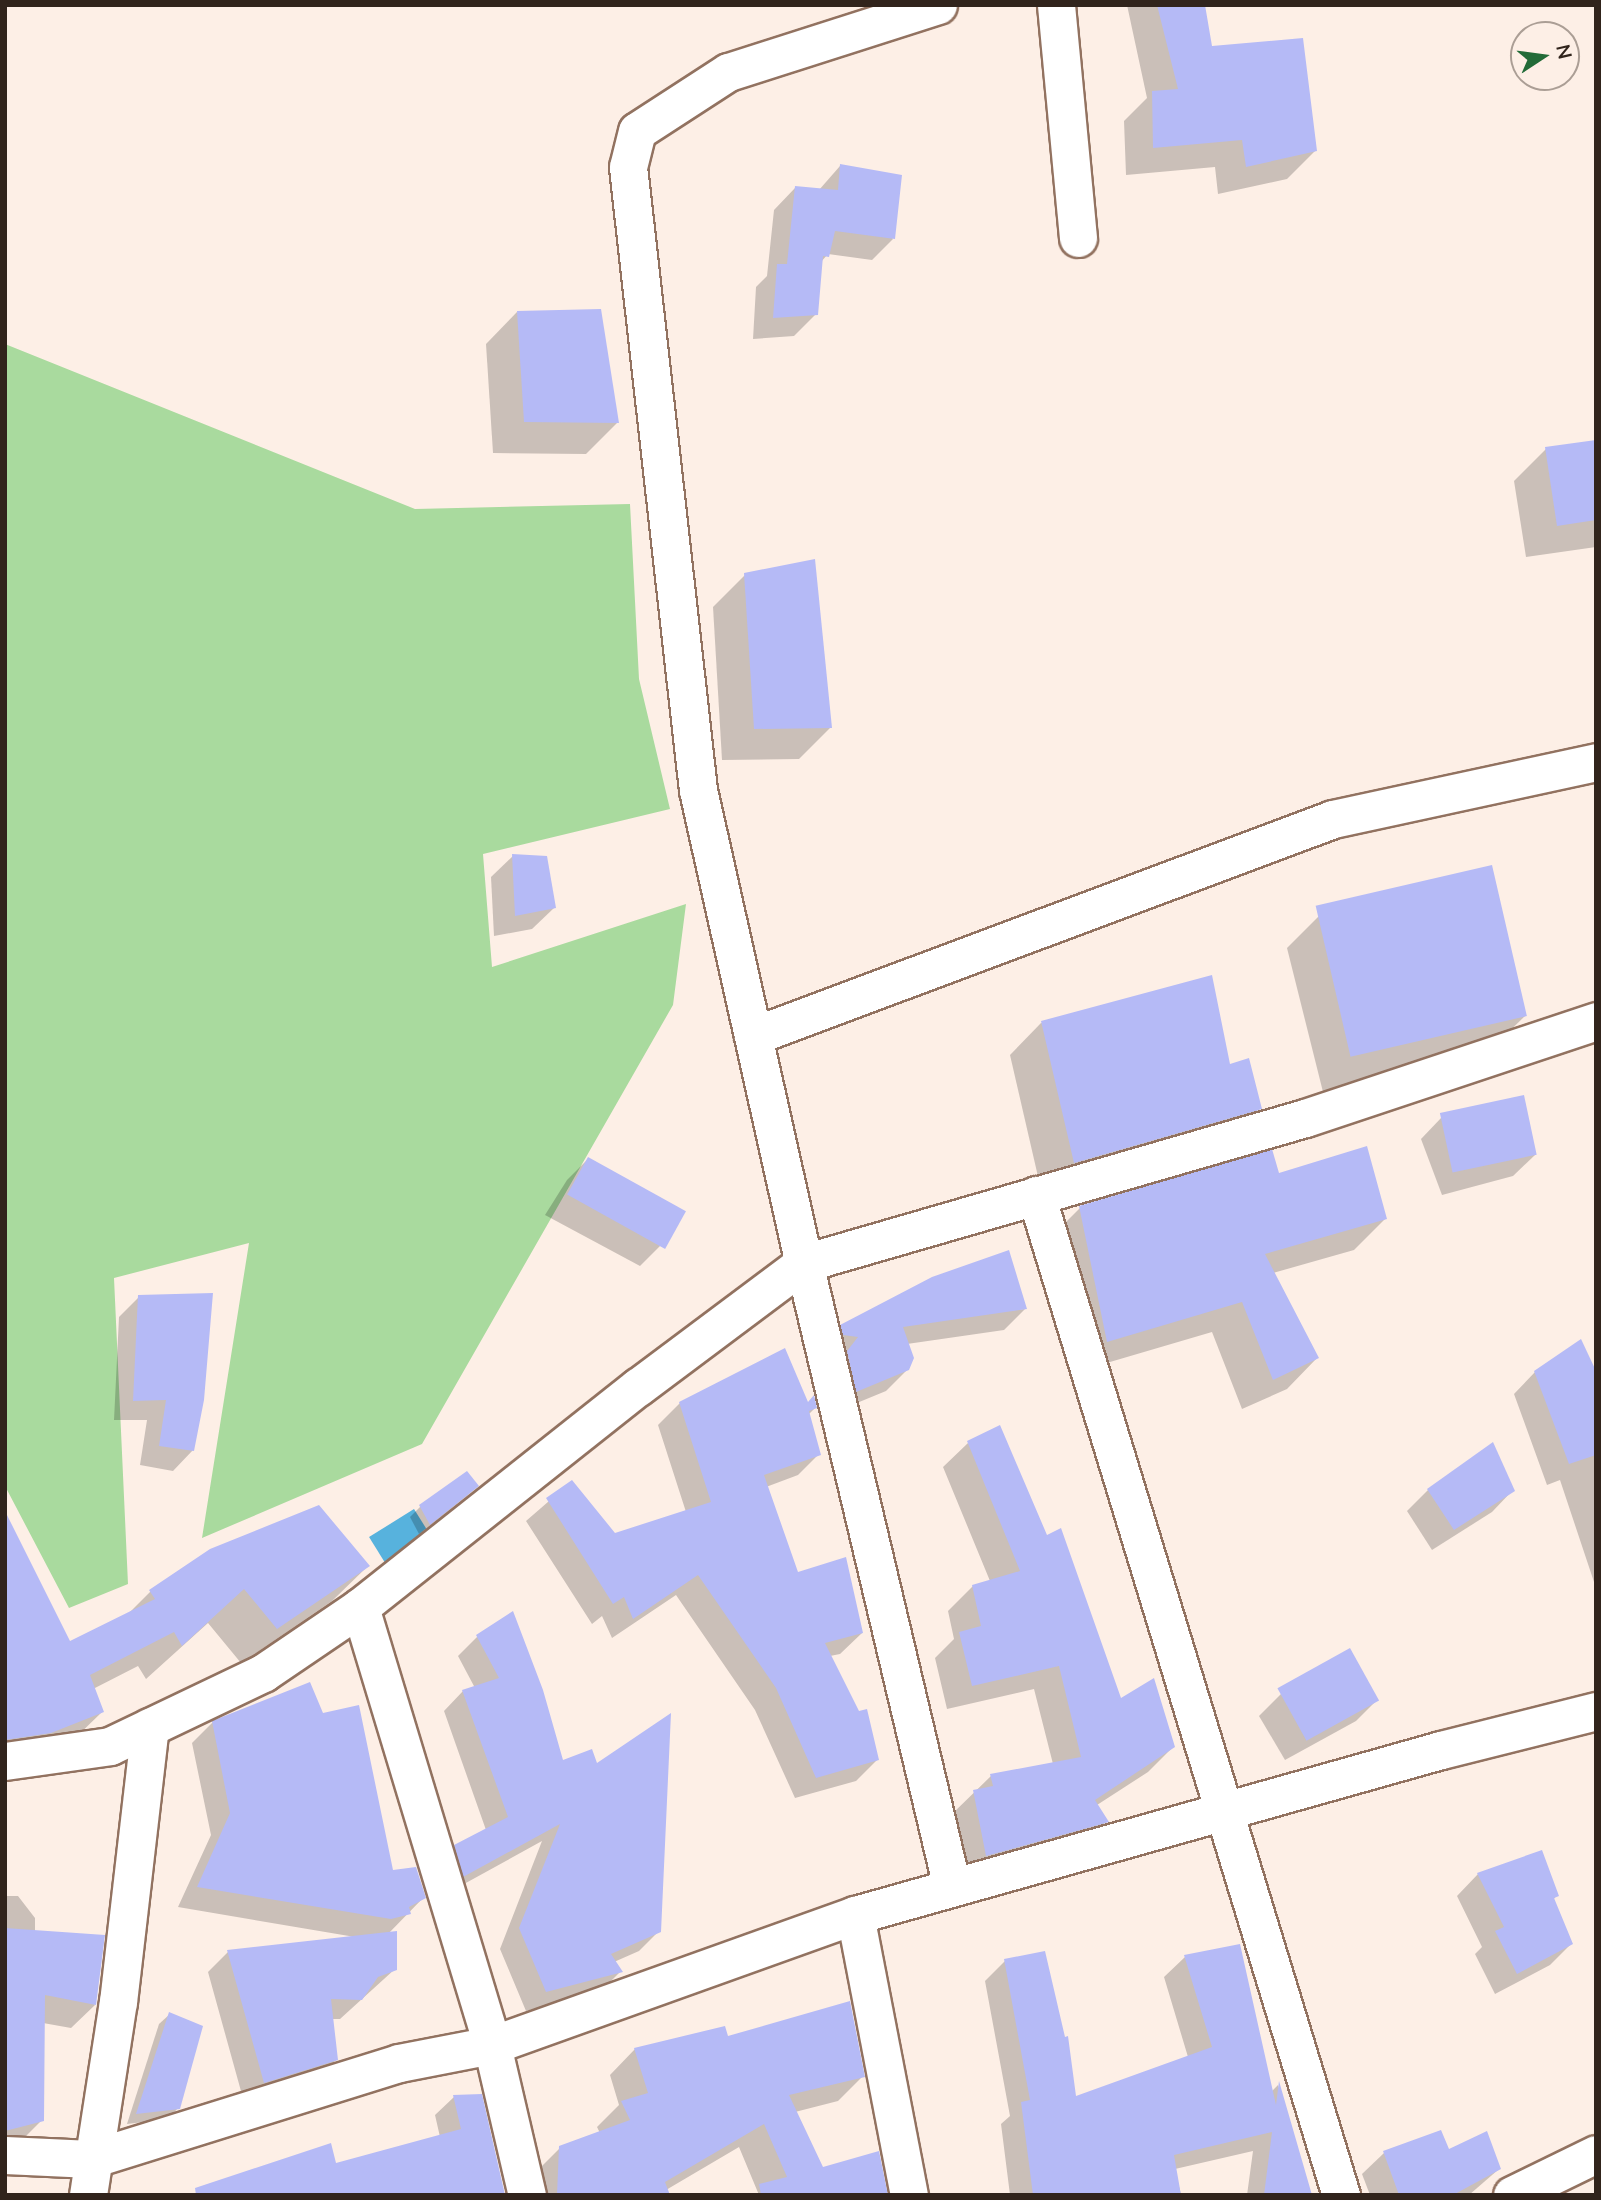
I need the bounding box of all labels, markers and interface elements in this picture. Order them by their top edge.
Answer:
north arrow [1510,21,1580,91]
text: N [1549,42,1578,62]

